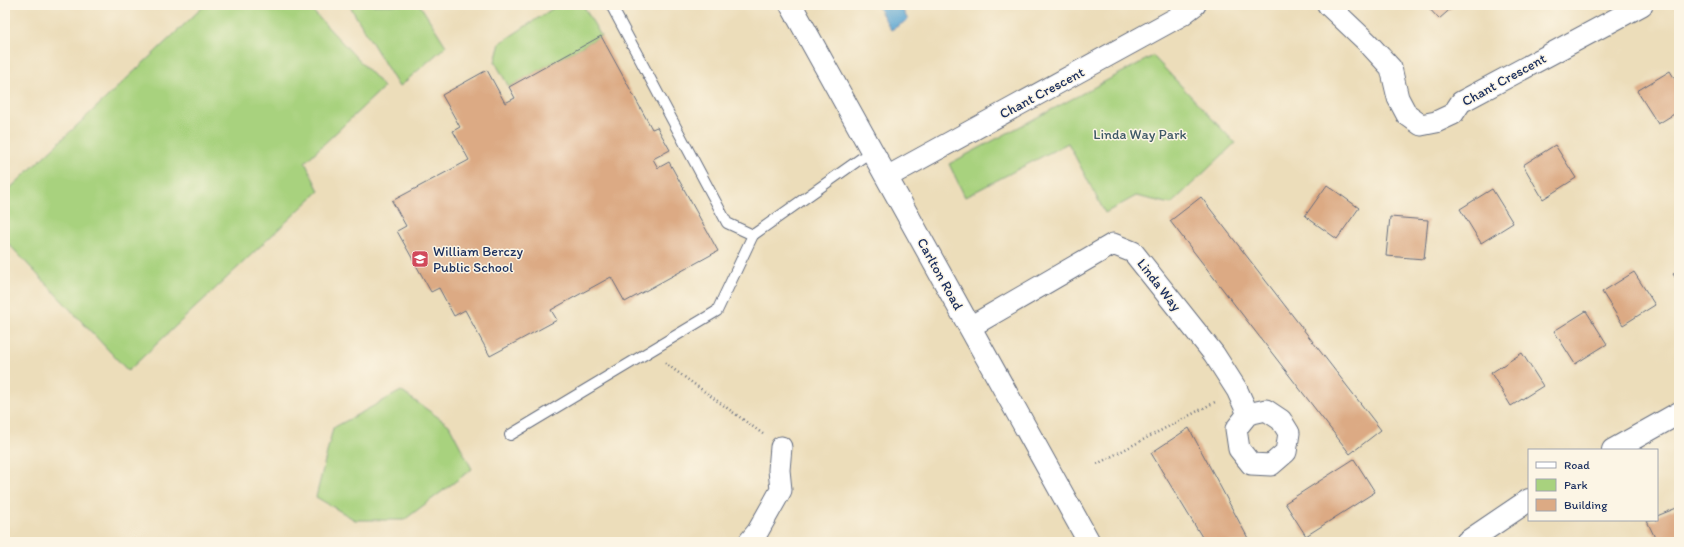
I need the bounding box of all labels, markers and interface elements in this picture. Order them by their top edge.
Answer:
street label: Chant Crescent [1459,50,1549,110]
street label: Chant Crescent [997,64,1087,122]
park label: Linda Way Park [1093,126,1187,143]
street label: Carlton Road [913,235,967,313]
place label: William Berczy Public School [433,243,523,276]
school or university icon: William Berczy Public School [410,249,430,269]
street label: Linda Way [1133,255,1185,315]
legend [1528,449,1658,521]
text: Road [1564,458,1590,472]
text: Park [1564,478,1588,492]
text: Building [1564,498,1608,512]

